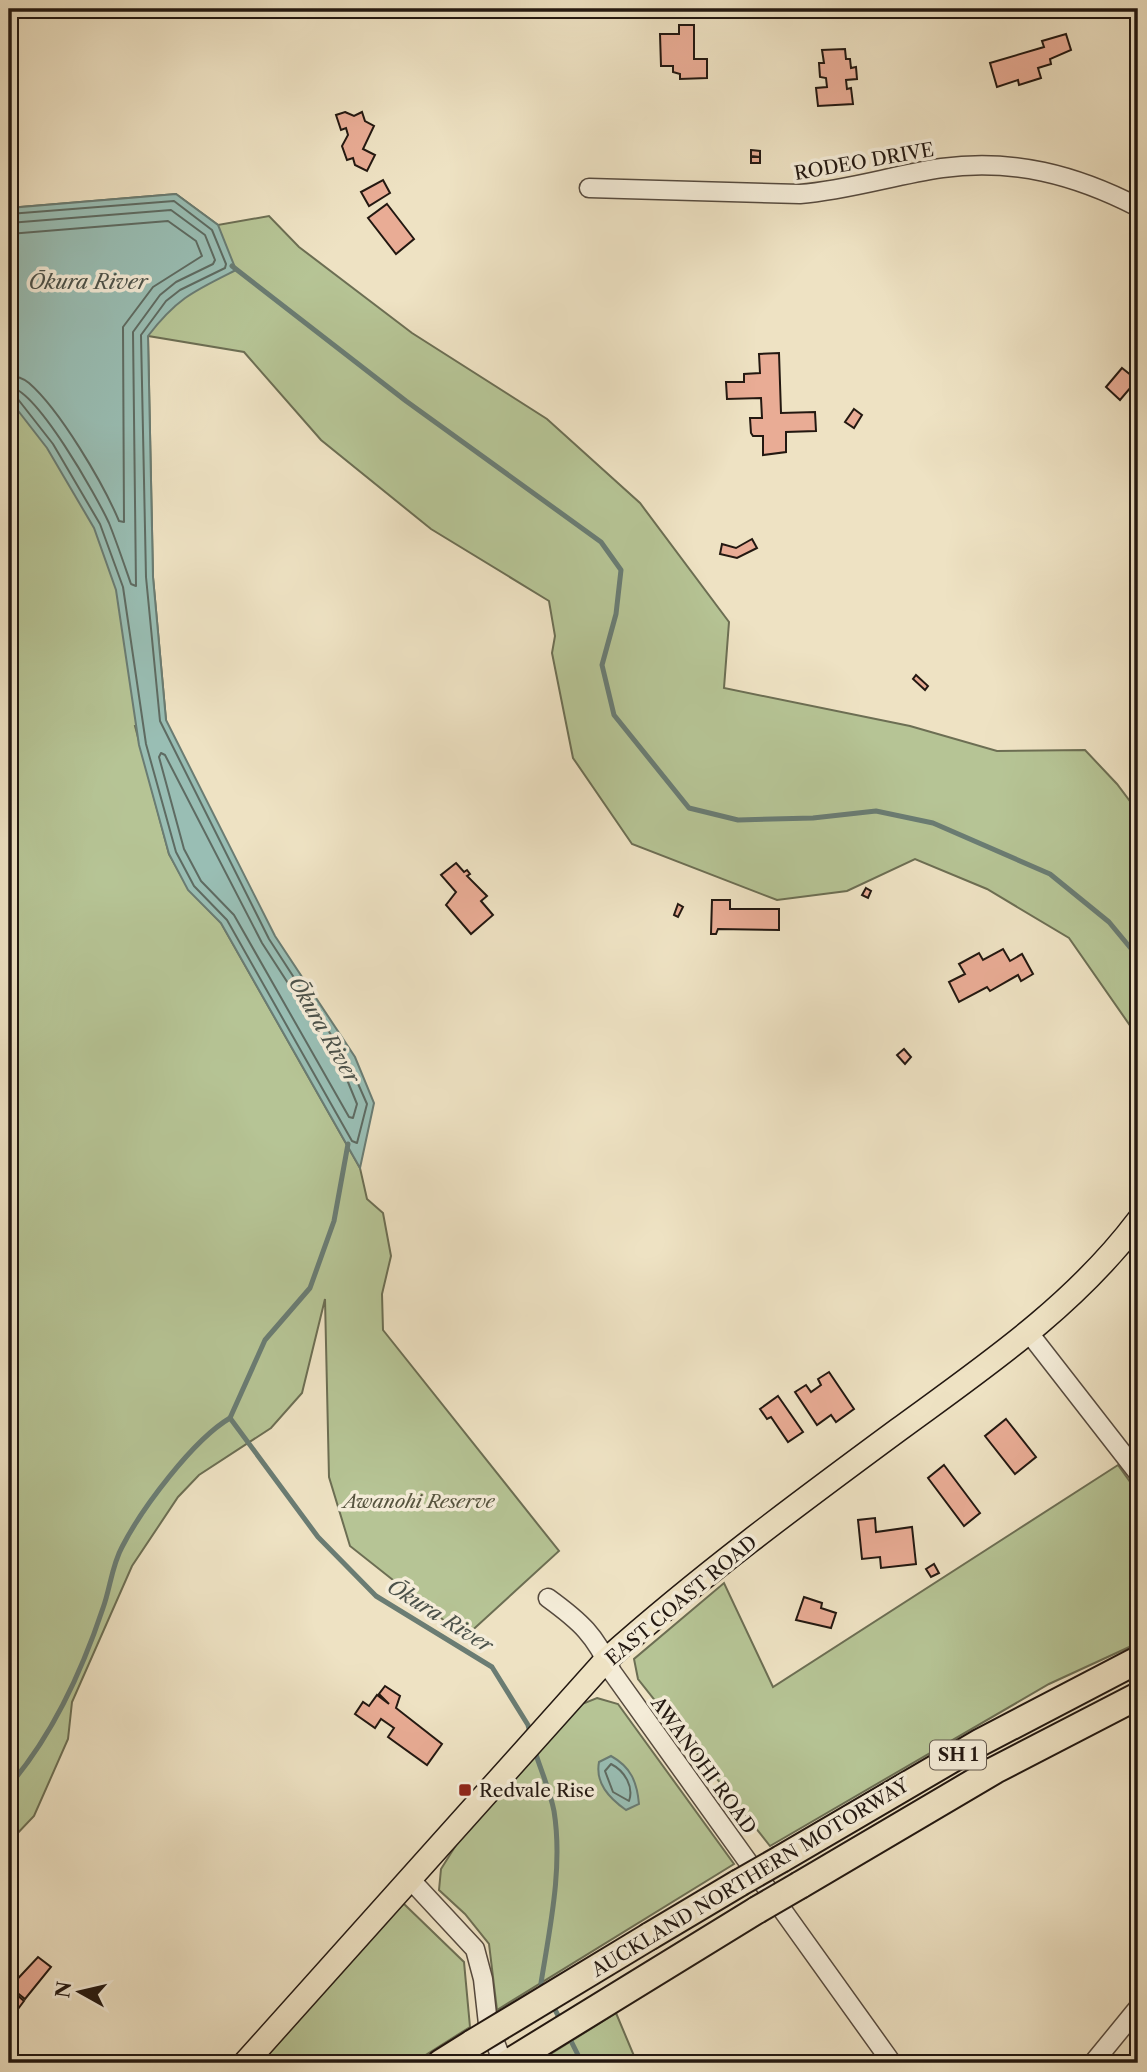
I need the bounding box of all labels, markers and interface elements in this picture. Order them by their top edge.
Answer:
street label: RODEO DRIVE [792,138,936,185]
water label: Ōkura River [28,269,149,294]
water label: Ōkura River [284,972,366,1089]
park label: Awanohi Reserve [340,1490,496,1513]
street label: EAST COAST ROAD [601,1531,761,1670]
water label: Ōkura River [383,1573,499,1658]
street label: AWANOHI ROAD [646,1691,761,1838]
road number: SH 1 [930,1740,986,1770]
street label: AUCKLAND NORTHERN MOTORWAY [587,1773,914,1982]
place label: Redvale Rise [479,1779,595,1802]
marker: Redvale Rise [457,1782,473,1798]
north arrow [46,1956,116,2026]
text: N [51,1980,76,1999]

